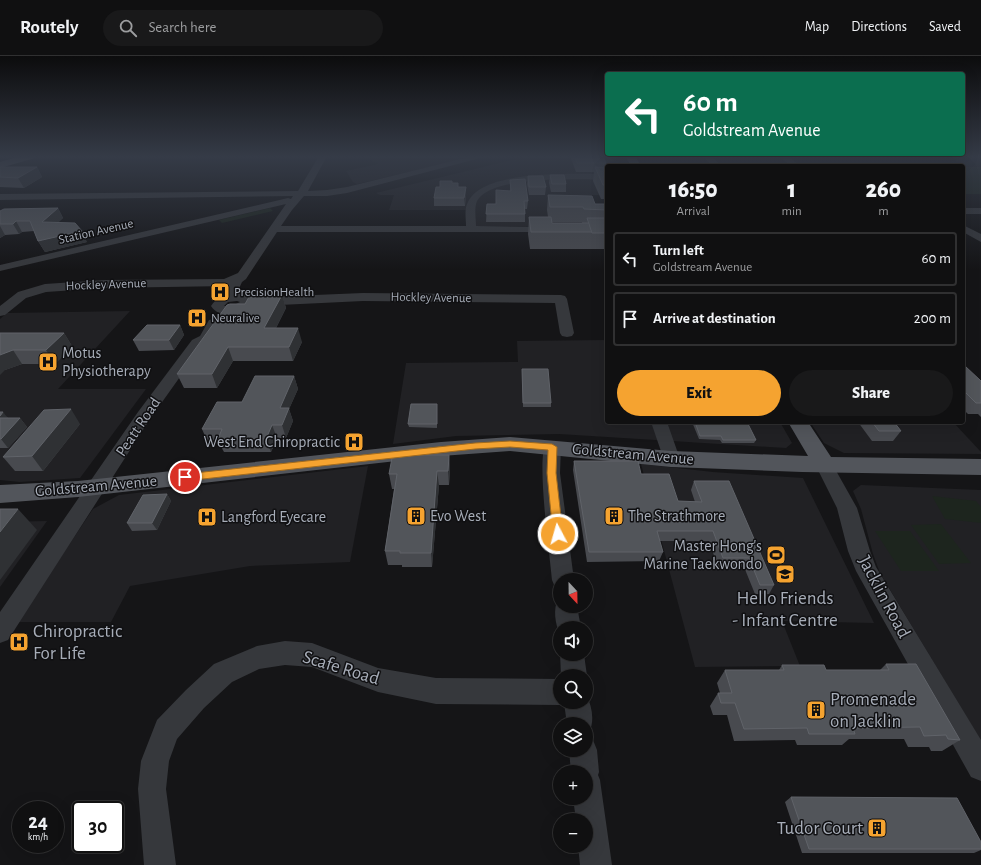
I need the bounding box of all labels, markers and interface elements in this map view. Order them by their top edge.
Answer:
search box [103,10,383,46]
icon: search [117,17,139,39]
text: Routely [20,18,79,37]
text: Search here [149,20,216,35]
text: Map [805,20,829,34]
text: Directions [851,20,907,34]
text: Saved [929,20,961,34]
icon: left [617,88,669,140]
text: 60 m [683,89,738,117]
text: Goldstream Avenue [683,122,821,140]
text: 16:50 [669,178,718,202]
text: 1 [787,178,796,202]
text: 260 [866,178,901,202]
text: Arrival [677,205,710,218]
text: min [782,205,802,218]
text: m [878,205,889,218]
street label: Station Avenue [57,217,135,247]
text: Turn left [653,243,704,258]
icon: left [619,248,641,270]
text: 60 m [922,251,951,266]
text: Goldstream Avenue [653,261,752,274]
street label: Hockley Avenue [65,277,147,293]
hospital icon: PrecisionHealth [209,281,231,303]
place label: PrecisionHealth [234,286,314,299]
street label: Hockley Avenue [391,291,471,305]
hospital icon: Neuralive [186,307,208,329]
icon: arrive [619,308,641,330]
text: Arrive at destination [653,311,776,326]
text: 200 m [914,311,951,326]
place label: Neuralive [211,312,260,325]
place label: Motus Physiotherapy [62,345,151,380]
hospital icon: Motus Physiotherapy [37,351,59,373]
button: Exit [617,370,781,416]
button: Share [789,370,953,416]
street label: Peatt Road [113,395,163,459]
hospital icon: West End Chiropractic [343,431,365,453]
place label: West End Chiropractic [203,434,340,450]
street label: Goldstream Avenue [571,441,695,467]
pin [168,460,202,494]
icon: arrive [174,466,196,488]
street label: Goldstream Avenue [34,473,158,499]
building icon: Evo West [405,505,427,527]
building icon: The Strathmore [603,505,625,527]
hospital icon: Langford Eyecare [196,506,218,528]
place label: Evo West [430,508,486,524]
place label: The Strathmore [628,508,725,524]
place label: Langford Eyecare [221,509,326,526]
position arrow [537,513,579,555]
place label: Master Hong's Marine Taekwondo [644,538,762,572]
sports icon: Master Hong's Marine Taekwondo [765,544,787,566]
street label: Jacklin Road [854,553,914,641]
school or university icon: Hello Friends - Infant Centre [774,563,796,585]
north arrow [553,573,593,613]
map controls [553,573,593,853]
place label: Hello Friends - Infant Centre [732,589,838,630]
button: sound [553,621,593,661]
place label: Chiropractic For Life [33,622,122,663]
hospital icon: Chiropractic For Life [8,631,30,653]
street label: Scafe Road [300,647,382,689]
button: search [553,669,593,709]
place label: Promenade on Jacklin [830,690,916,731]
building icon: Promenade on Jacklin [805,699,827,721]
button: layers [553,717,593,757]
button: + [553,765,593,805]
speed limit sign: 30 [72,801,124,853]
text: 24 [28,812,48,832]
button: − [553,813,593,853]
building icon: Tudor Court [866,817,888,839]
place label: Tudor Court [777,819,863,838]
text: km/h [28,832,48,842]

